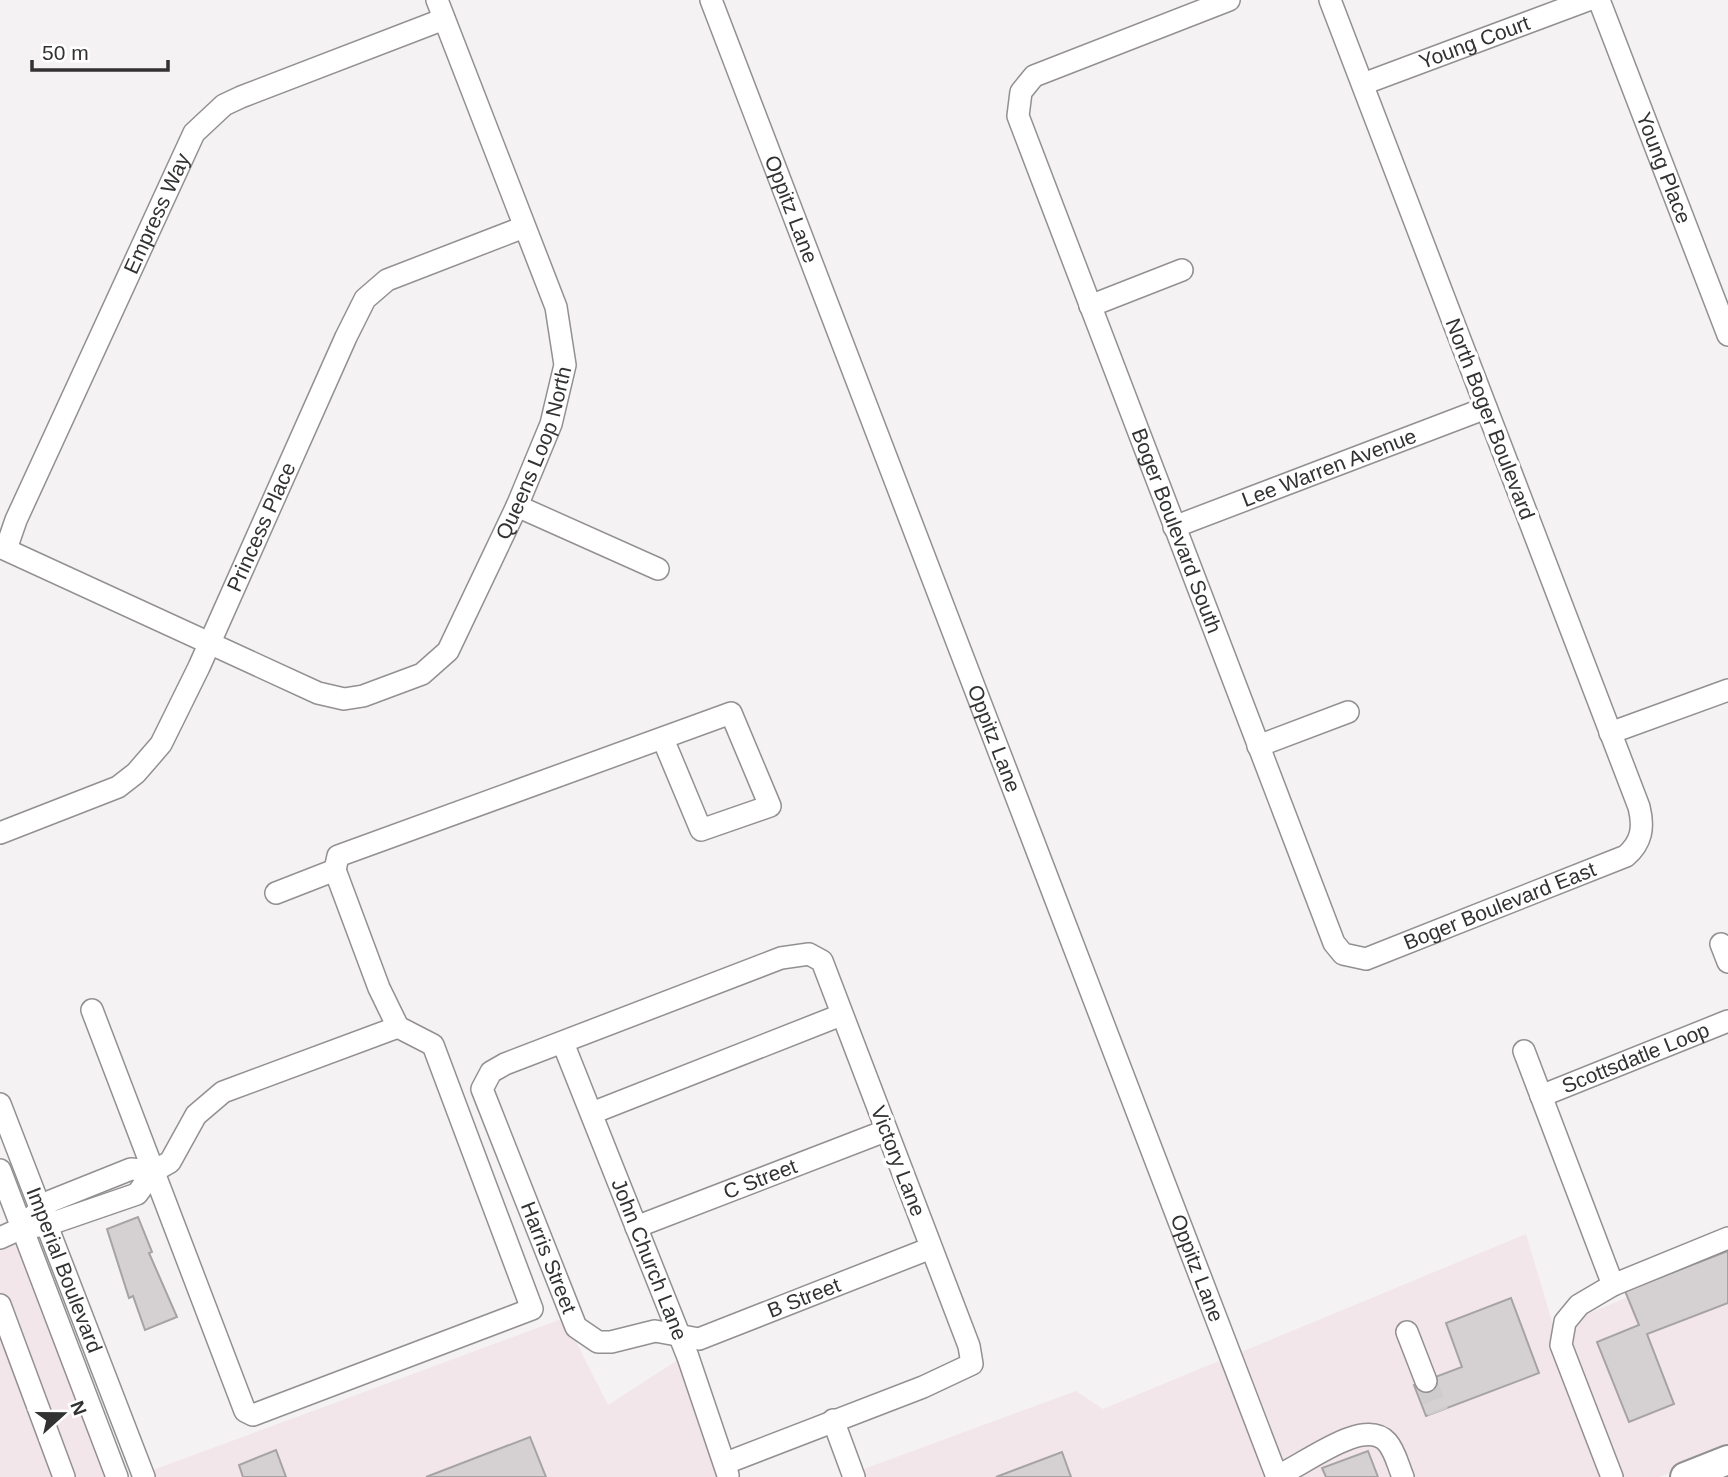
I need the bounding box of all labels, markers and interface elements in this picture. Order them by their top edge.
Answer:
street label: Young Court [1416,11,1533,73]
scale bar [32,28,168,72]
text: 50 m [42,41,89,64]
street label: Young Place [1632,109,1696,227]
street label: Empress Way [119,149,194,277]
street label: Oppitz Lane [761,152,823,266]
street label: North Boger Boulevard [1441,315,1539,523]
street label: Queens Loop North [491,364,575,543]
street label: Lee Warren Avenue [1239,424,1419,511]
street label: Boger Boulevard South [1127,425,1226,636]
street label: Princess Place [222,459,300,595]
street label: Oppitz Lane [963,681,1026,795]
street label: Boger Boulevard East [1400,857,1599,954]
street label: Scottsdatle Loop [1559,1018,1712,1097]
street label: Victory Lane [867,1102,930,1219]
street label: C Street [720,1154,800,1203]
street label: John Church Lane [607,1175,692,1343]
street label: Imperial Boulevard [22,1184,107,1356]
street label: Harris Street [517,1198,581,1317]
street label: Oppitz Lane [1166,1211,1228,1325]
street label: B Street [764,1273,843,1322]
north arrow [28,1379,98,1449]
text: N [66,1398,91,1418]

